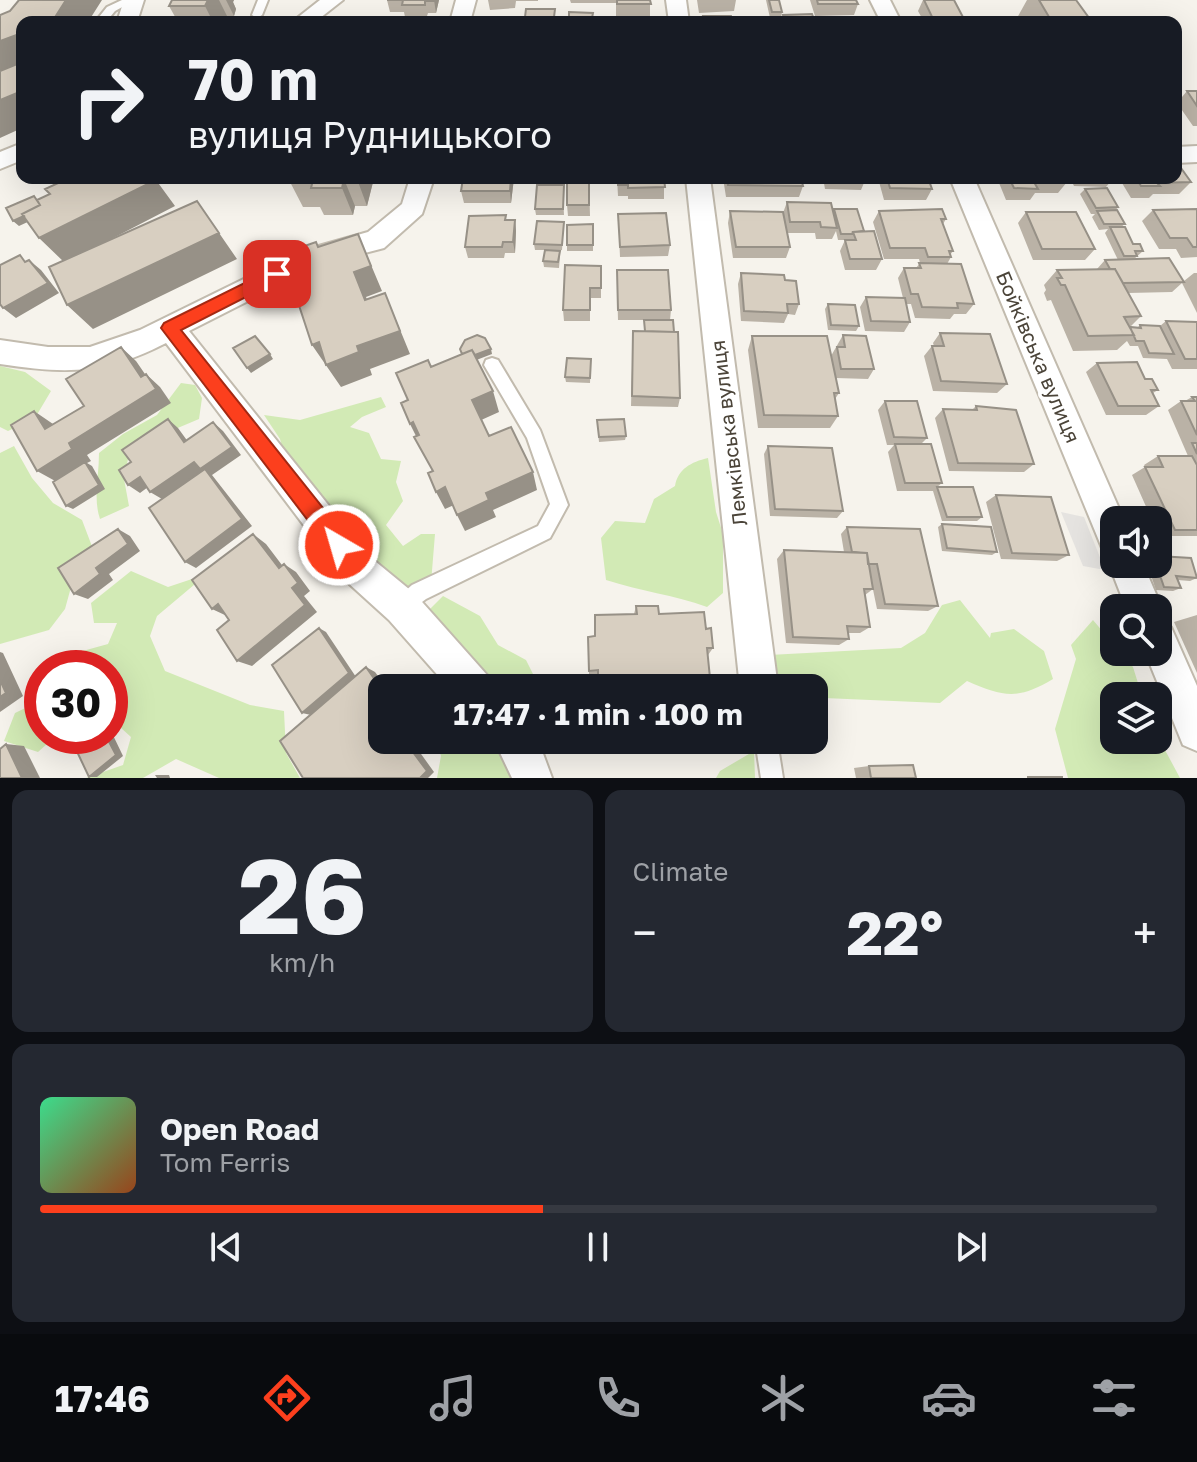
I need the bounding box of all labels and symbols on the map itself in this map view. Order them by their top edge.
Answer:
pin [243,240,311,308]
street label: Бойківська вулиця [992,267,1086,446]
street label: Лемківська вулиця [705,339,751,527]
position arrow [297,503,381,587]
speed limit sign: 30 [24,650,128,754]

